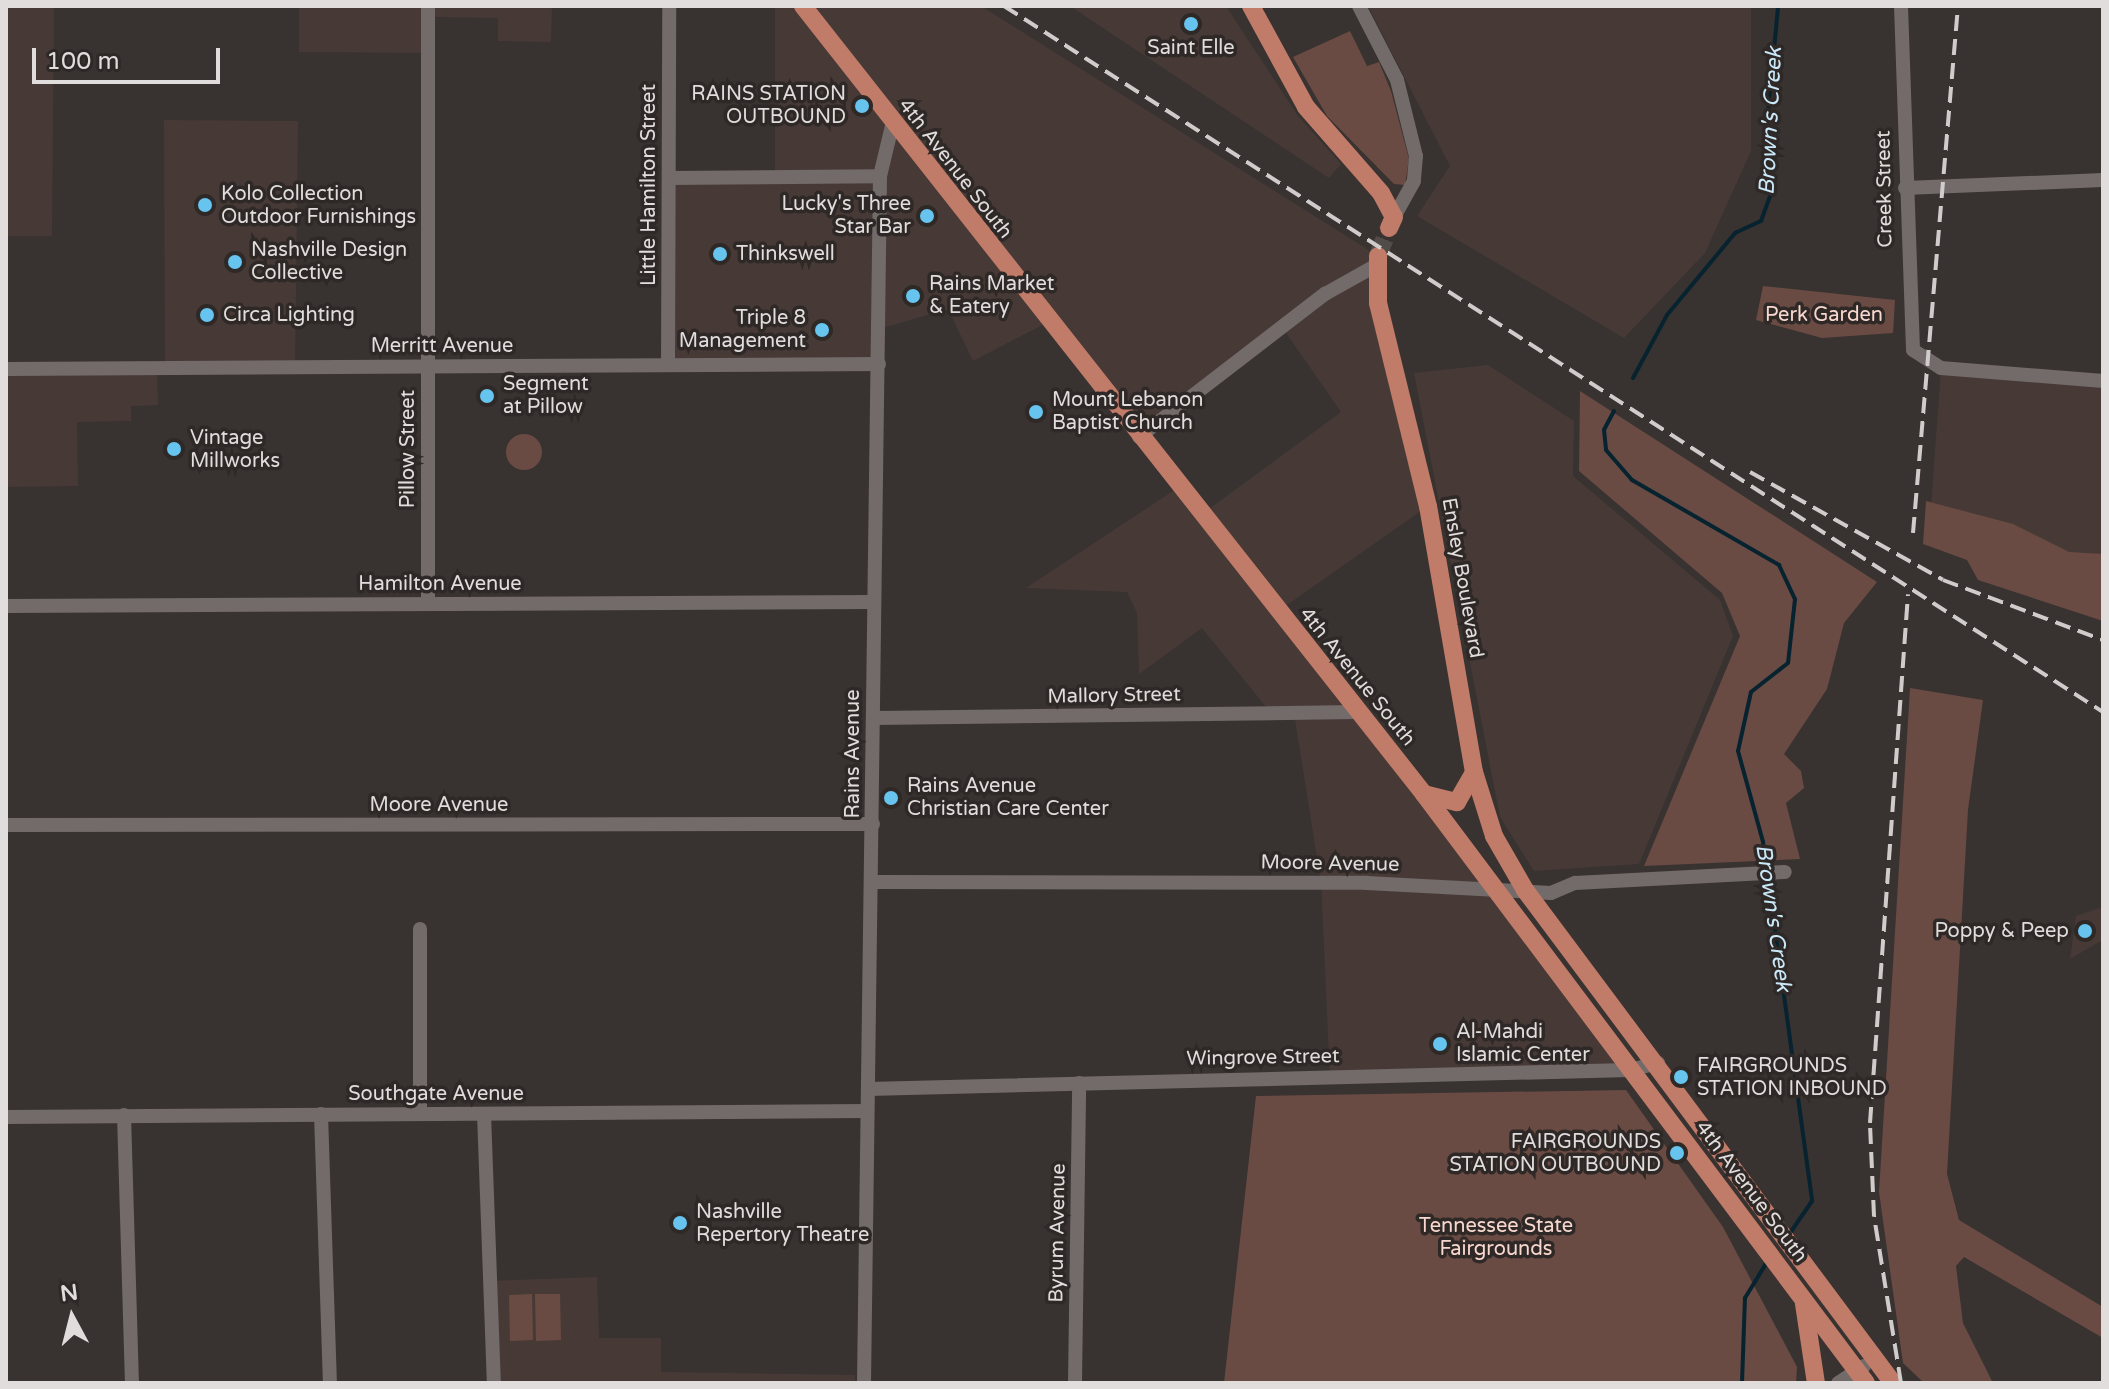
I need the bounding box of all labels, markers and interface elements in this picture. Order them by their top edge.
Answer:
marker: Saint Elle [1182,15,1200,33]
scale bar [36,32,224,82]
place label: Saint Elle [1147,36,1235,60]
water label: Brown's Creek [1754,46,1788,196]
text: 100 m [46,47,120,76]
place label: RAINS STATION OUTBOUND [691,82,846,129]
street label: Little Hamilton Street [637,84,661,286]
street label: 4th Avenue South [893,94,1017,244]
marker: RAINS STATION OUTBOUND [853,97,871,115]
street label: Creek Street [1872,130,1898,248]
place label: Kolo Collection Outdoor Furnishings [221,182,416,229]
place label: Lucky's Three Star Bar [782,192,911,239]
marker: Kolo Collection Outdoor Furnishings [196,196,214,214]
marker: Lucky's Three Star Bar [918,207,936,225]
place label: Nashville Design Collective [251,238,407,285]
place label: Thinkswell [736,242,835,266]
marker: Thinkswell [711,245,729,263]
marker: Nashville Design Collective [226,253,244,271]
place label: Rains Market & Eatery [929,272,1054,319]
marker: Rains Market & Eatery [904,287,922,305]
place label: Circa Lighting [223,303,355,327]
park label: Perk Garden [1765,303,1883,327]
marker: Circa Lighting [198,306,216,324]
place label: Triple 8 Management [679,306,806,353]
marker: Triple 8 Management [813,321,831,339]
street label: Merritt Avenue [371,334,513,358]
place label: Segment at Pillow [503,372,589,419]
marker: Segment at Pillow [478,387,496,405]
place label: Mount Lebanon Baptist Church [1052,388,1203,435]
street label: Pillow Street [396,390,420,508]
marker: Mount Lebanon Baptist Church [1027,403,1045,421]
place label: Vintage Millworks [190,426,280,473]
marker: Vintage Millworks [165,440,183,458]
street label: Ensley Boulevard [1436,496,1488,660]
street label: Hamilton Avenue [358,572,522,596]
street label: 4th Avenue South [1294,603,1420,751]
street label: Mallory Street [1047,683,1181,709]
street label: Rains Avenue [841,689,865,819]
place label: Rains Avenue Christian Care Center [907,774,1109,821]
marker: Rains Avenue Christian Care Center [882,789,900,807]
street label: Moore Avenue [370,793,508,817]
water label: Brown's Creek [1750,843,1796,993]
street label: Moore Avenue [1260,851,1400,877]
place label: Poppy & Peep [1934,919,2069,943]
marker: Poppy & Peep [2076,922,2094,940]
place label: Al-Mahdi Islamic Center [1456,1020,1590,1067]
marker: Al-Mahdi Islamic Center [1431,1035,1449,1053]
street label: Wingrove Street [1186,1045,1340,1071]
place label: FAIRGROUNDS STATION INBOUND [1697,1054,1887,1101]
marker: FAIRGROUNDS STATION INBOUND [1672,1068,1690,1086]
street label: Southgate Avenue [348,1082,524,1106]
street label: 4th Avenue South [1690,1117,1812,1267]
place label: FAIRGROUNDS STATION OUTBOUND [1450,1130,1661,1177]
marker: FAIRGROUNDS STATION OUTBOUND [1668,1144,1686,1162]
street label: Byrum Avenue [1045,1163,1071,1303]
place label: Nashville Repertory Theatre [696,1200,869,1247]
marker: Nashville Repertory Theatre [671,1214,689,1232]
park label: Tennessee State Fairgrounds [1419,1214,1573,1261]
north arrow [32,1277,112,1357]
text: N [59,1279,79,1307]

